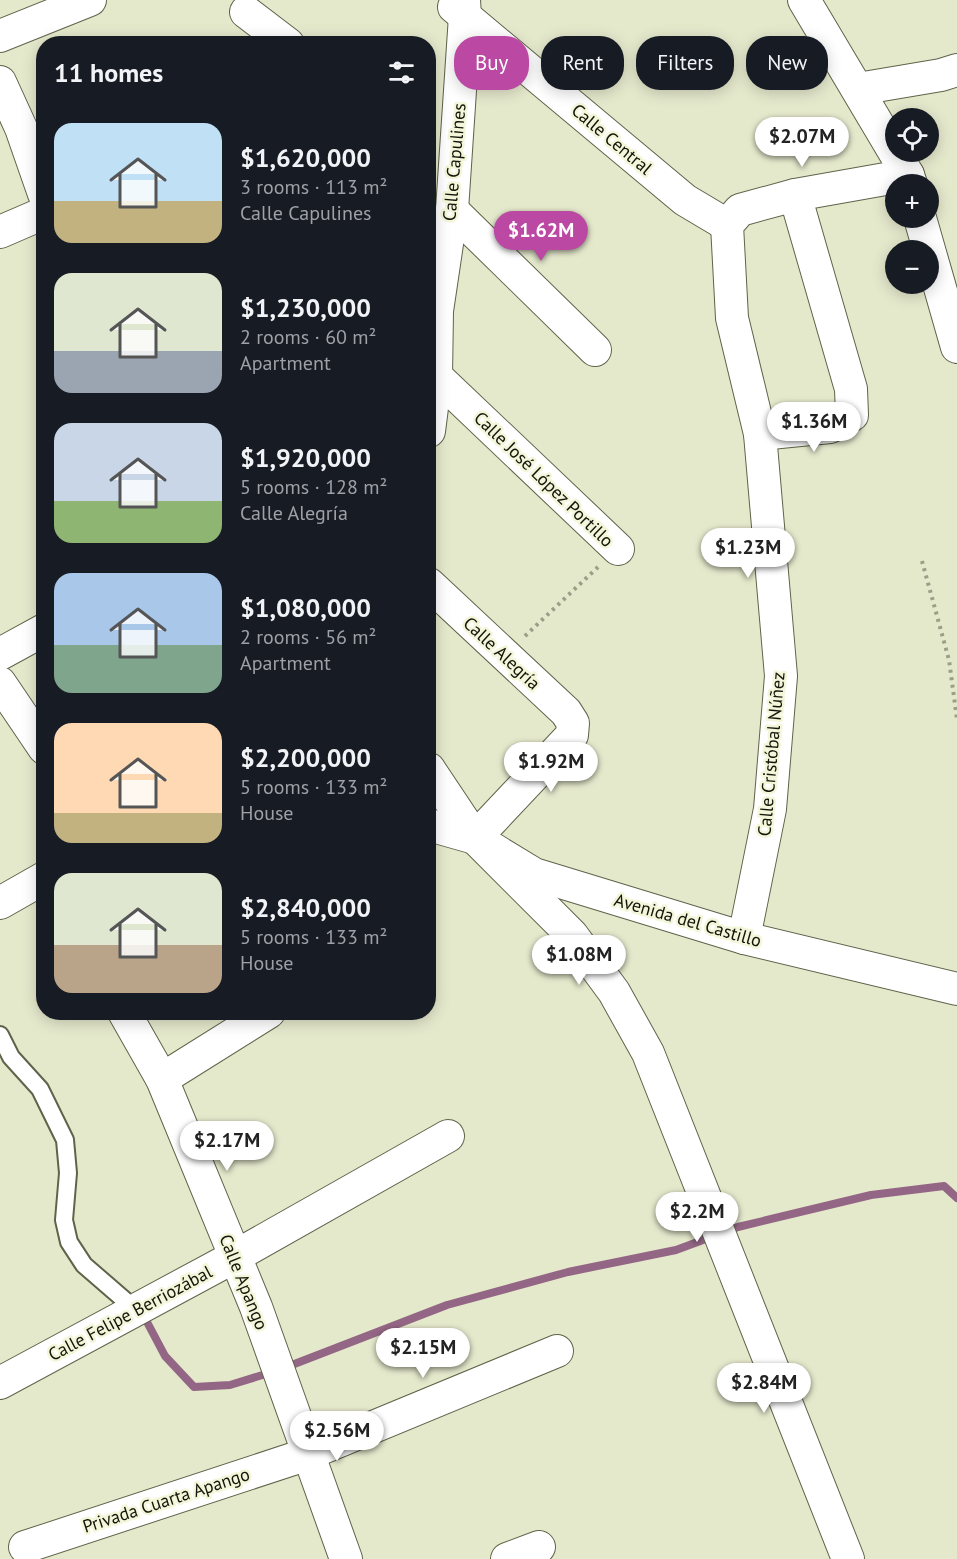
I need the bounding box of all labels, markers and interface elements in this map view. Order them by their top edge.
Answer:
chip: Buy [454,36,529,90]
chip: Rent [541,36,624,90]
chip: Filters [636,36,734,90]
chip: New [746,36,828,90]
text: 11 homes [54,56,163,89]
icon: filters [385,56,418,89]
street label: Calle Central [567,99,658,180]
street label: Calle Capulines [437,102,471,222]
map controls [885,108,939,294]
button: locate [885,108,939,162]
pin: $2.07M [753,117,851,168]
text: $2.07M [769,123,835,149]
text: $1,620,000 [240,141,371,174]
icon: home [102,147,174,219]
text: 3 rooms · 113 m² [240,174,387,200]
button: + [885,174,939,228]
text: Calle Capulines [240,200,372,226]
pin: $1.62M [492,211,590,262]
text: $1.62M [508,217,574,243]
button: − [885,240,939,294]
text: $1,230,000 [240,291,371,324]
icon: home [102,297,174,369]
text: 2 rooms · 60 m² [240,324,376,350]
text: Apartment [240,350,331,376]
pin: $1.36M [765,402,863,453]
street label: Calle José López Portillo [469,406,619,552]
text: $1.36M [781,408,847,434]
text: $1,920,000 [240,441,371,474]
icon: home [102,447,174,519]
text: 5 rooms · 128 m² [240,474,387,500]
text: Calle Alegría [240,500,348,526]
pin: $1.23M [699,528,797,579]
text: $1.23M [715,534,781,560]
text: $1,080,000 [240,591,371,624]
icon: home [102,597,174,669]
street label: Calle Alegría [459,611,545,695]
text: 2 rooms · 56 m² [240,624,376,650]
text: Apartment [240,650,331,676]
street label: Calle Cristóbal Núñez [752,671,790,837]
text: $2,200,000 [240,741,371,774]
pin: $1.92M [502,742,600,793]
icon: home [102,747,174,819]
text: $1.92M [518,748,584,774]
text: 5 rooms · 133 m² [240,774,387,800]
text: House [240,800,294,826]
street label: Avenida del Castillo [612,888,764,952]
text: $2,840,000 [240,891,371,924]
icon: home [102,897,174,969]
text: 5 rooms · 133 m² [240,924,387,950]
pin: $1.08M [530,935,628,986]
text: $1.08M [546,941,612,967]
text: House [240,950,294,976]
pin: $2.17M [178,1121,276,1172]
text: $2.17M [194,1127,260,1153]
pin: $2.2M [655,1192,739,1243]
text: $2.2M [670,1198,724,1224]
street label: Calle Apango [214,1231,274,1333]
street label: Calle Felipe Berriozábal [44,1260,217,1366]
pin: $2.15M [374,1328,472,1379]
text: $2.15M [390,1334,456,1360]
pin: $2.84M [715,1363,813,1414]
text: $2.84M [731,1369,797,1395]
pin: $2.56M [288,1411,386,1462]
text: $2.56M [304,1417,370,1443]
street label: Privada Cuarta Apango [80,1462,252,1538]

